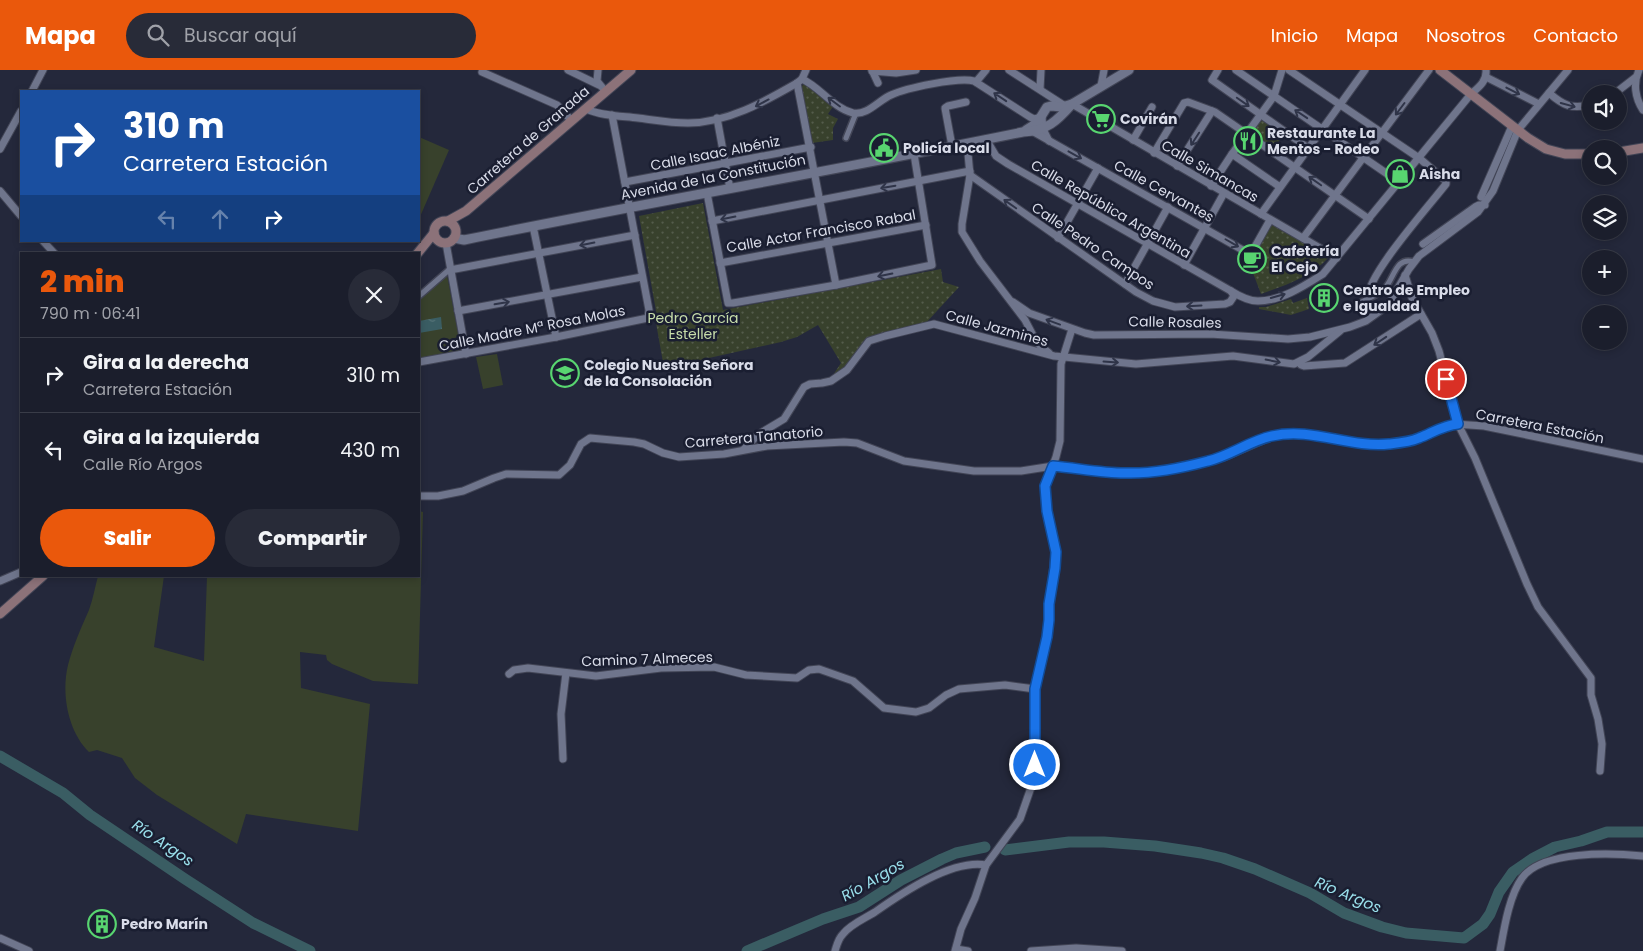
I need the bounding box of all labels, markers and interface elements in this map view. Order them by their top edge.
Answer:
search box [126,13,476,58]
text: Mapa [25,19,96,52]
icon: search [144,21,172,49]
text: Buscar aquí [184,22,297,49]
text: Inicio [1271,23,1318,48]
text: Mapa [1346,23,1398,48]
text: Nosotros [1426,23,1505,48]
text: Contacto [1533,23,1618,48]
street label: Carretera de Granada [462,81,594,199]
map controls [1582,85,1627,350]
button: sound [1582,85,1627,130]
one-way arrow [1505,86,1520,96]
one-way arrow [993,92,1007,102]
one-way arrow [827,97,841,107]
one-way arrow [1235,97,1249,107]
one-way arrow [754,98,769,108]
text: 310 m [123,101,225,150]
one-way arrow [1560,101,1576,110]
one-way arrow [1394,102,1405,115]
supermarket icon: Covirán [1086,104,1116,134]
place label: Covirán [1120,109,1177,129]
one-way arrow [1294,109,1308,119]
icon: right [40,110,105,175]
place label: Restaurante La Mentos - Rodeo [1267,123,1380,159]
restaurant icon: Restaurante La Mentos - Rodeo [1233,126,1263,156]
street label: Calle Isaac Albéniz [649,131,781,175]
one-way arrow [1189,131,1199,145]
public building icon: Policía local [869,133,899,163]
street label: Calle Simancas [1158,135,1262,207]
place label: Policía local [903,138,990,158]
button: search [1582,140,1627,185]
text: Carretera Estación [123,148,328,179]
street label: Avenida de la Constitución [619,149,807,205]
one-way arrow [1067,151,1082,160]
street label: Calle República Argentina [1027,155,1195,263]
street label: Calle Cervantes [1110,155,1218,227]
shop icon: Aisha [1385,159,1415,189]
place label: Aisha [1419,164,1460,184]
one-way arrow [1308,176,1322,186]
one-way arrow [880,183,896,192]
button: layers [1582,195,1627,240]
street label: Calle Pedro Campos [1028,197,1158,295]
one-way arrow [1003,199,1017,209]
street label: Calle Actor Francisco Rabal [725,204,917,258]
icon: left [153,205,181,233]
icon: ahead [206,205,234,233]
icon: right [259,205,287,233]
one-way arrow [721,214,737,223]
one-way arrow [1224,239,1238,249]
one-way arrow [579,240,595,249]
place label: Cafetería El Cejo [1271,241,1339,277]
cafe icon: Cafetería El Cejo [1237,244,1267,274]
button: + [1582,250,1627,295]
text: 2 min [40,260,125,303]
button: close [348,269,400,321]
one-way arrow [877,271,893,280]
place label: Centro de Empleo e Igualdad [1343,280,1470,316]
building icon: Centro de Empleo e Igualdad [1309,283,1339,313]
one-way arrow [1269,291,1285,301]
one-way arrow [494,297,510,307]
street label: Calle Madre Mª Rosa Molas [437,300,627,356]
text: 790 m · 06:41 [40,302,140,325]
one-way arrow [1187,302,1203,311]
street label: Calle Jazmines [943,305,1051,351]
button: − [1582,305,1627,350]
park label: Pedro García Esteller [647,308,739,344]
street label: Calle Rosales [1128,311,1222,333]
one-way arrow [1046,317,1061,326]
one-way arrow [1373,336,1387,346]
text: Gira a la derecha [83,349,249,376]
place label: Colegio Nuestra Señora de la Consolación [584,355,754,391]
one-way arrow [1103,357,1119,367]
one-way arrow [1265,357,1281,367]
school or university icon: Colegio Nuestra Señora de la Consolación [550,358,580,388]
pin [1425,358,1467,400]
icon: right [40,361,68,389]
text: 310 m [346,362,400,389]
icon: arrive [1432,365,1460,393]
text: Carretera Estación [83,378,232,401]
street label: Carretera Estación [1474,404,1606,448]
street label: Carretera Tanatorio [684,421,824,453]
text: Gira a la izquierda [83,424,260,451]
icon: left [40,436,68,464]
text: 430 m [340,437,400,464]
text: Calle Río Argos [83,453,203,476]
button: Salir [40,509,215,567]
button: Compartir [225,509,400,567]
street label: Camino 7 Almeces [581,647,713,671]
position arrow [1008,738,1060,790]
water label: Río Argos [128,814,198,871]
water label: Río Argos [837,853,909,906]
water label: Río Argos [1312,871,1385,918]
building icon: Pedro Marín [87,909,117,939]
place label: Pedro Marín [121,914,208,934]

